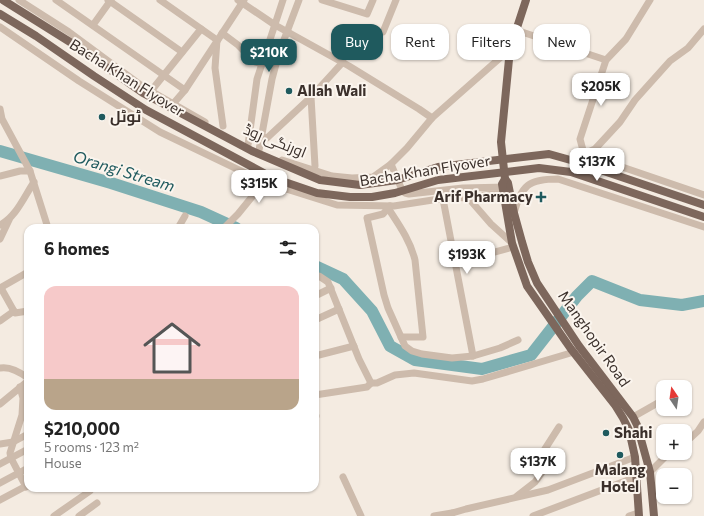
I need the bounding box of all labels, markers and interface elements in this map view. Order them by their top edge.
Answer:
chip: Buy [331,24,383,60]
chip: Rent [391,24,449,60]
chip: Filters [457,24,525,60]
chip: New [533,24,590,60]
street label: Bacha Khan Flyover [67,34,188,120]
pin: $210K [241,39,297,73]
text: $210K [250,44,288,60]
pin: $205K [573,73,629,107]
text: $205K [581,78,621,94]
place label: Allah Wali [297,81,366,99]
marker: Allah Wali [284,86,294,96]
place label: ٹوٹل [110,107,141,126]
marker: ٹوٹل [97,112,107,122]
street label: اورنگی روڈ [241,119,309,163]
water label: Orangi Stream [71,146,177,195]
pin: $137K [569,148,625,182]
street label: Bacha Khan Flyover [358,151,492,189]
text: $137K [578,153,616,169]
pin: $315K [231,170,287,204]
text: $315K [240,175,278,191]
place label: Arif Pharmacy [434,187,534,205]
marker: Arif Pharmacy [536,192,546,202]
icon: filters [277,237,299,259]
text: 6 homes [44,238,109,259]
pin: $193K [439,241,495,275]
text: $193K [448,246,486,262]
street label: Manghopir Road [555,287,635,390]
icon: home [136,312,208,384]
north arrow [656,380,692,416]
map controls [656,380,692,504]
text: $210,000 [44,418,120,439]
place label: Shahi [614,423,652,441]
button: + [656,424,692,460]
marker: Shahi [601,428,611,438]
text: 5 rooms · 123 m² [44,439,139,455]
pin: $137K [510,448,566,482]
marker: Malang Hotel [615,450,625,460]
text: $137K [519,453,557,469]
text: House [44,455,82,471]
place label: Malang Hotel [594,460,646,495]
button: − [656,468,692,504]

